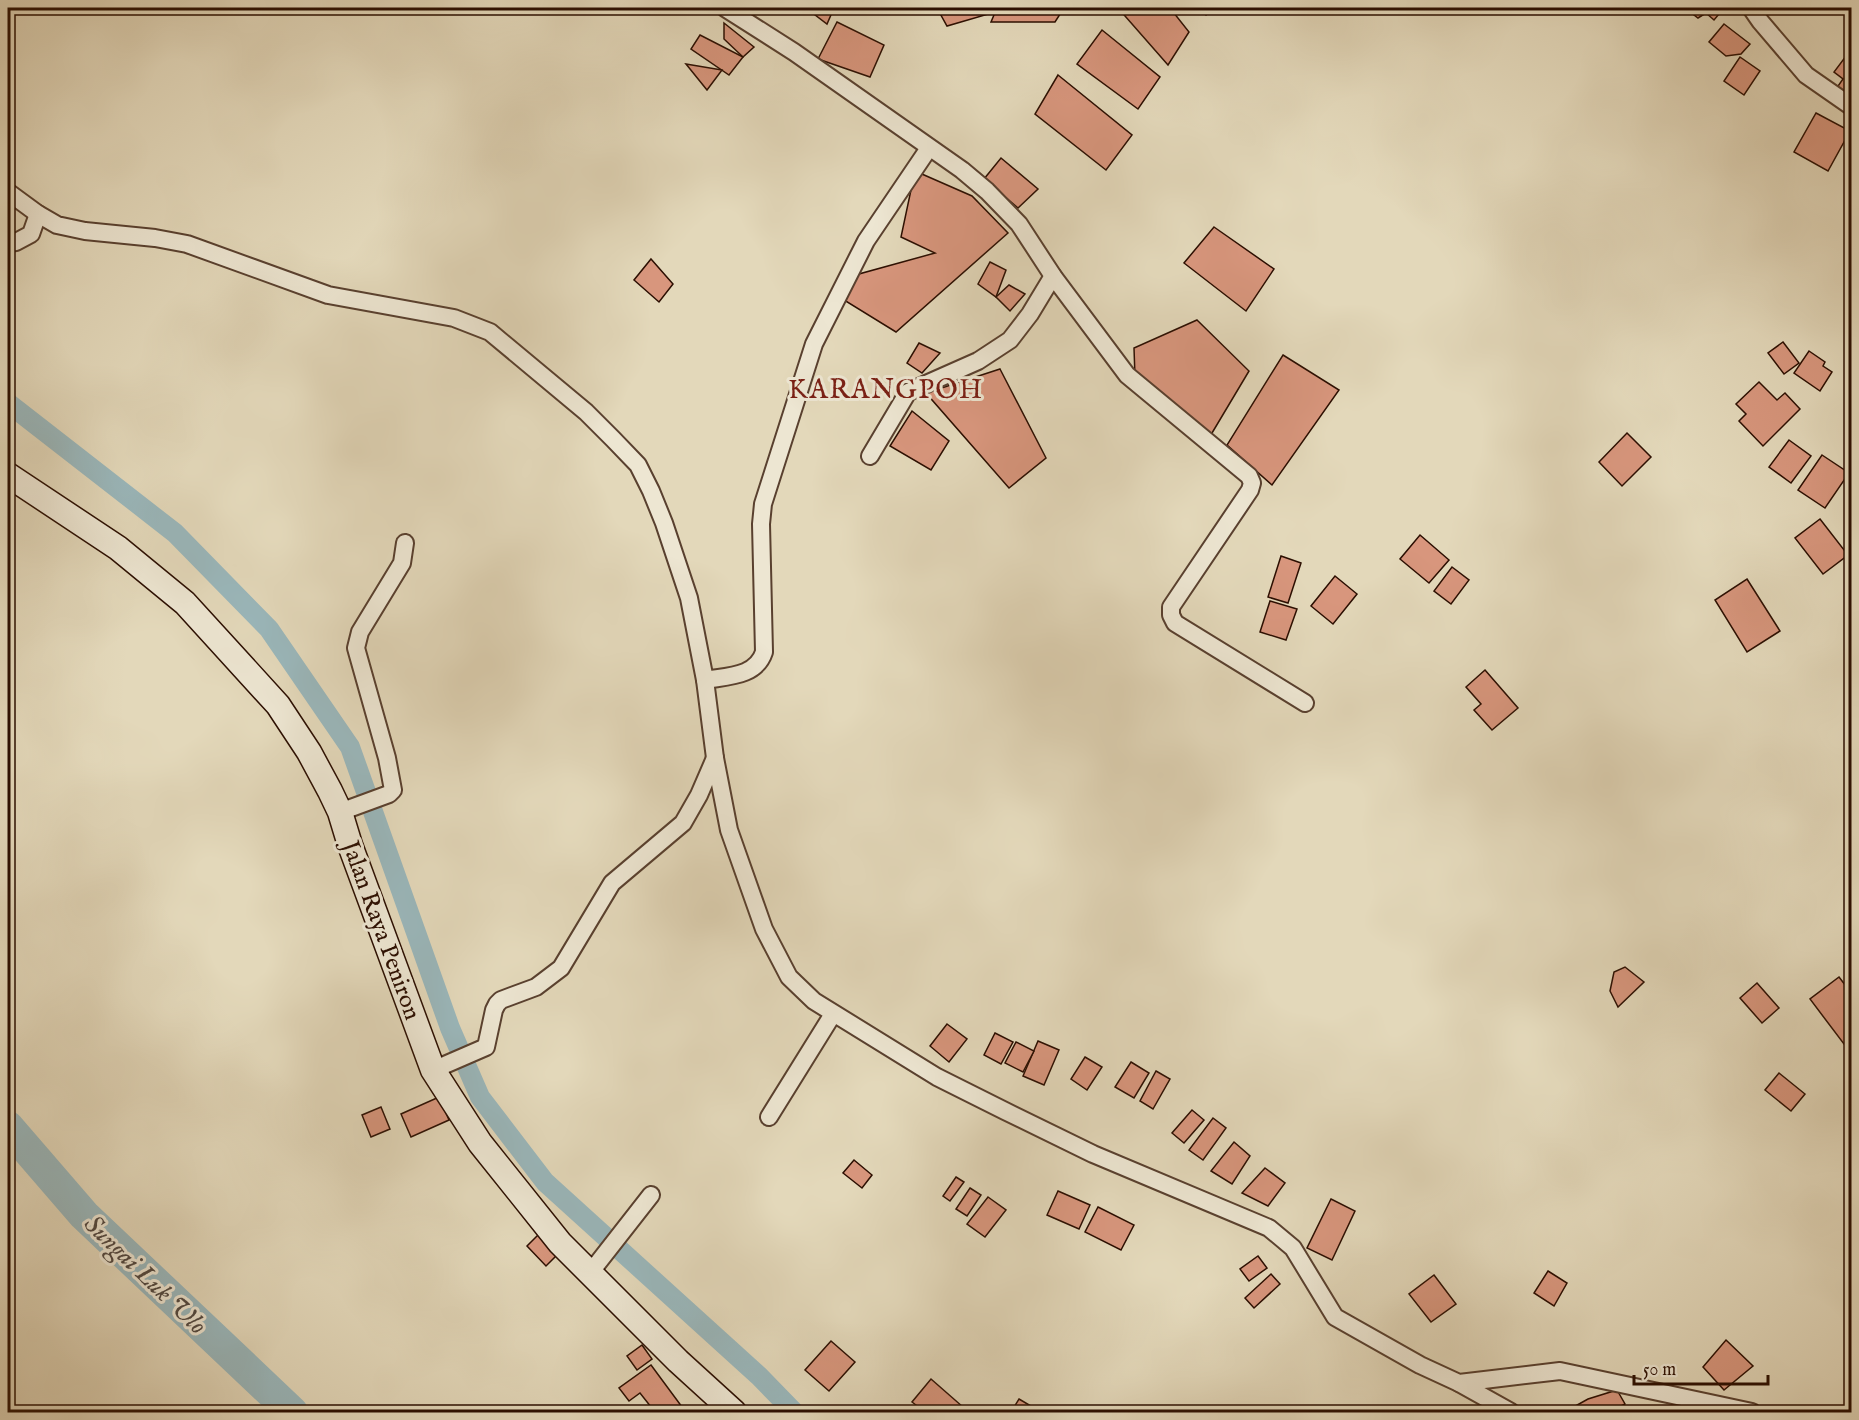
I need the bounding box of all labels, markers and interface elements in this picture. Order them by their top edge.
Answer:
district label: KARANGPOH [788,374,984,408]
street label: Jalan Raya Peniron [333,834,427,1024]
water label: Sungai Luk Ulo [76,1208,213,1343]
scale bar [1634,1348,1768,1386]
text: 50 m [1643,1359,1676,1382]

